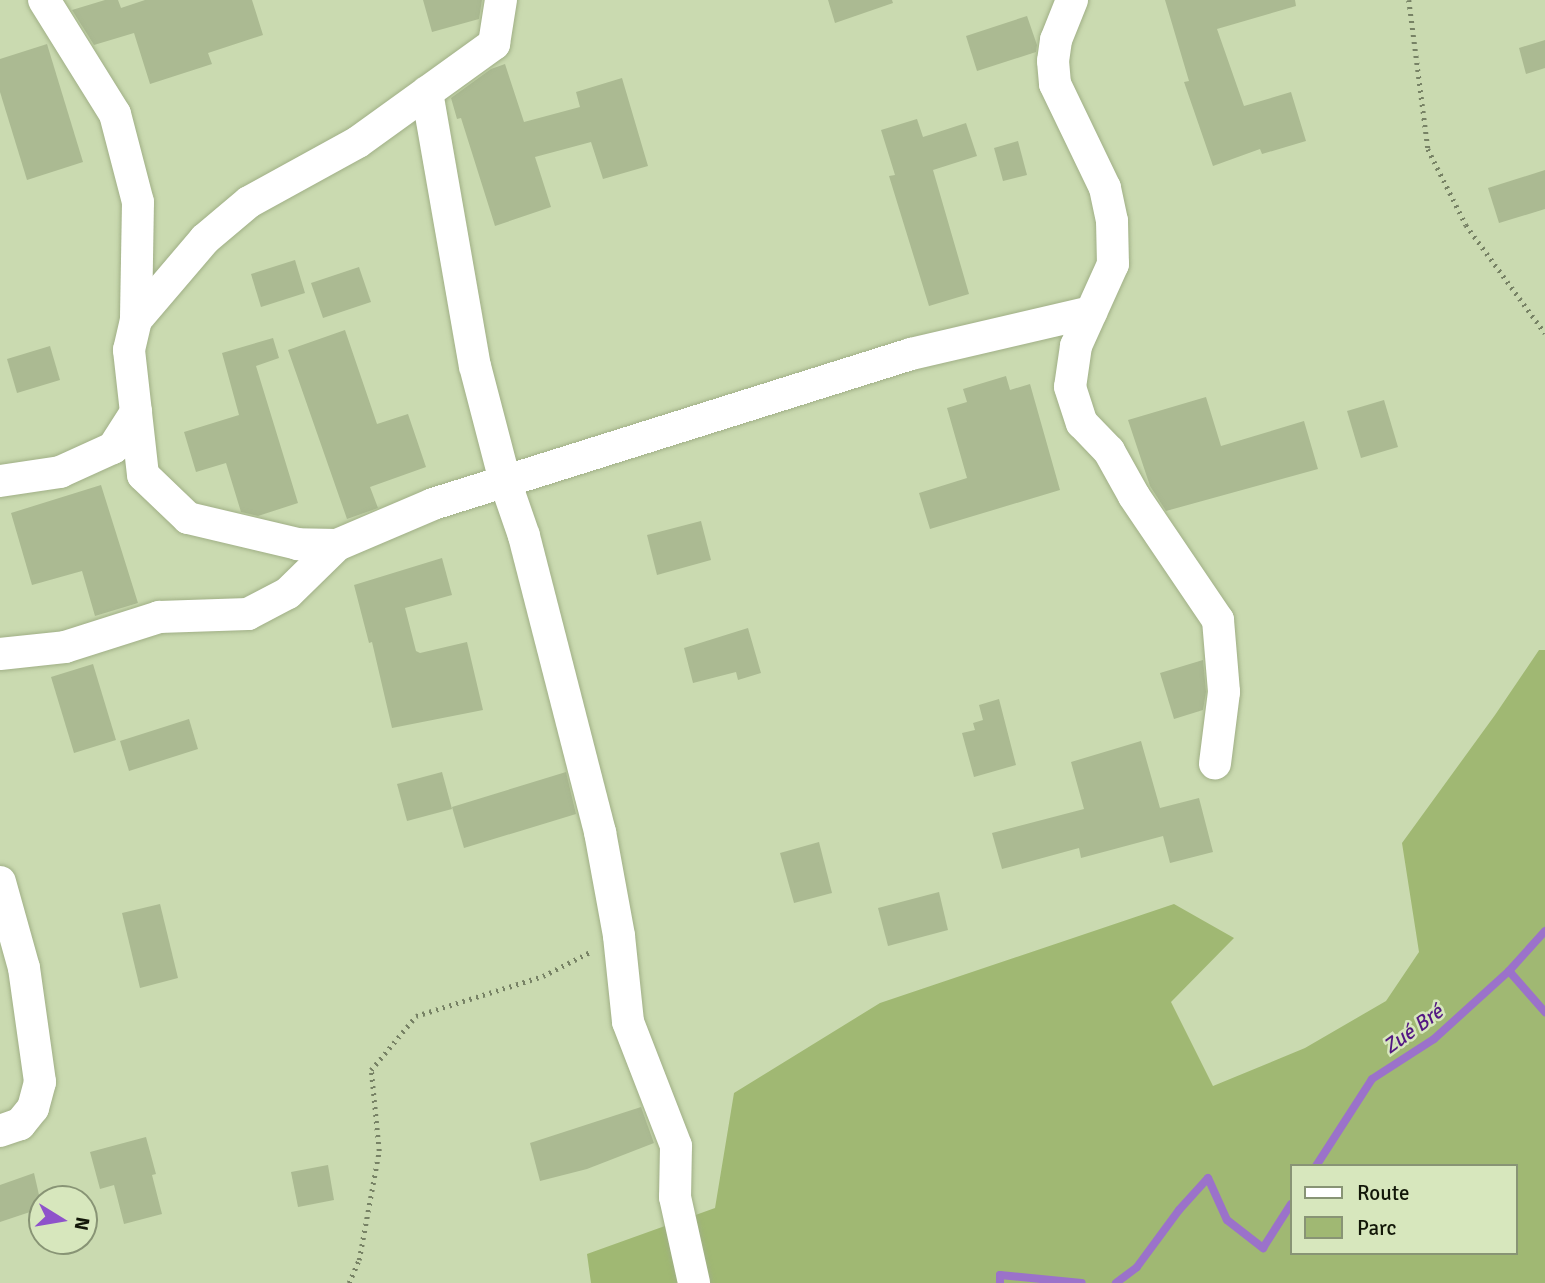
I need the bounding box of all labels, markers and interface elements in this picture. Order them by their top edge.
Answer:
water label: Zué Bré [1378,999,1448,1059]
legend [1290,1164,1517,1255]
text: Route [1357,1180,1409,1206]
north arrow [28,1185,98,1255]
text: N [69,1215,95,1232]
text: Parc [1357,1215,1396,1241]

